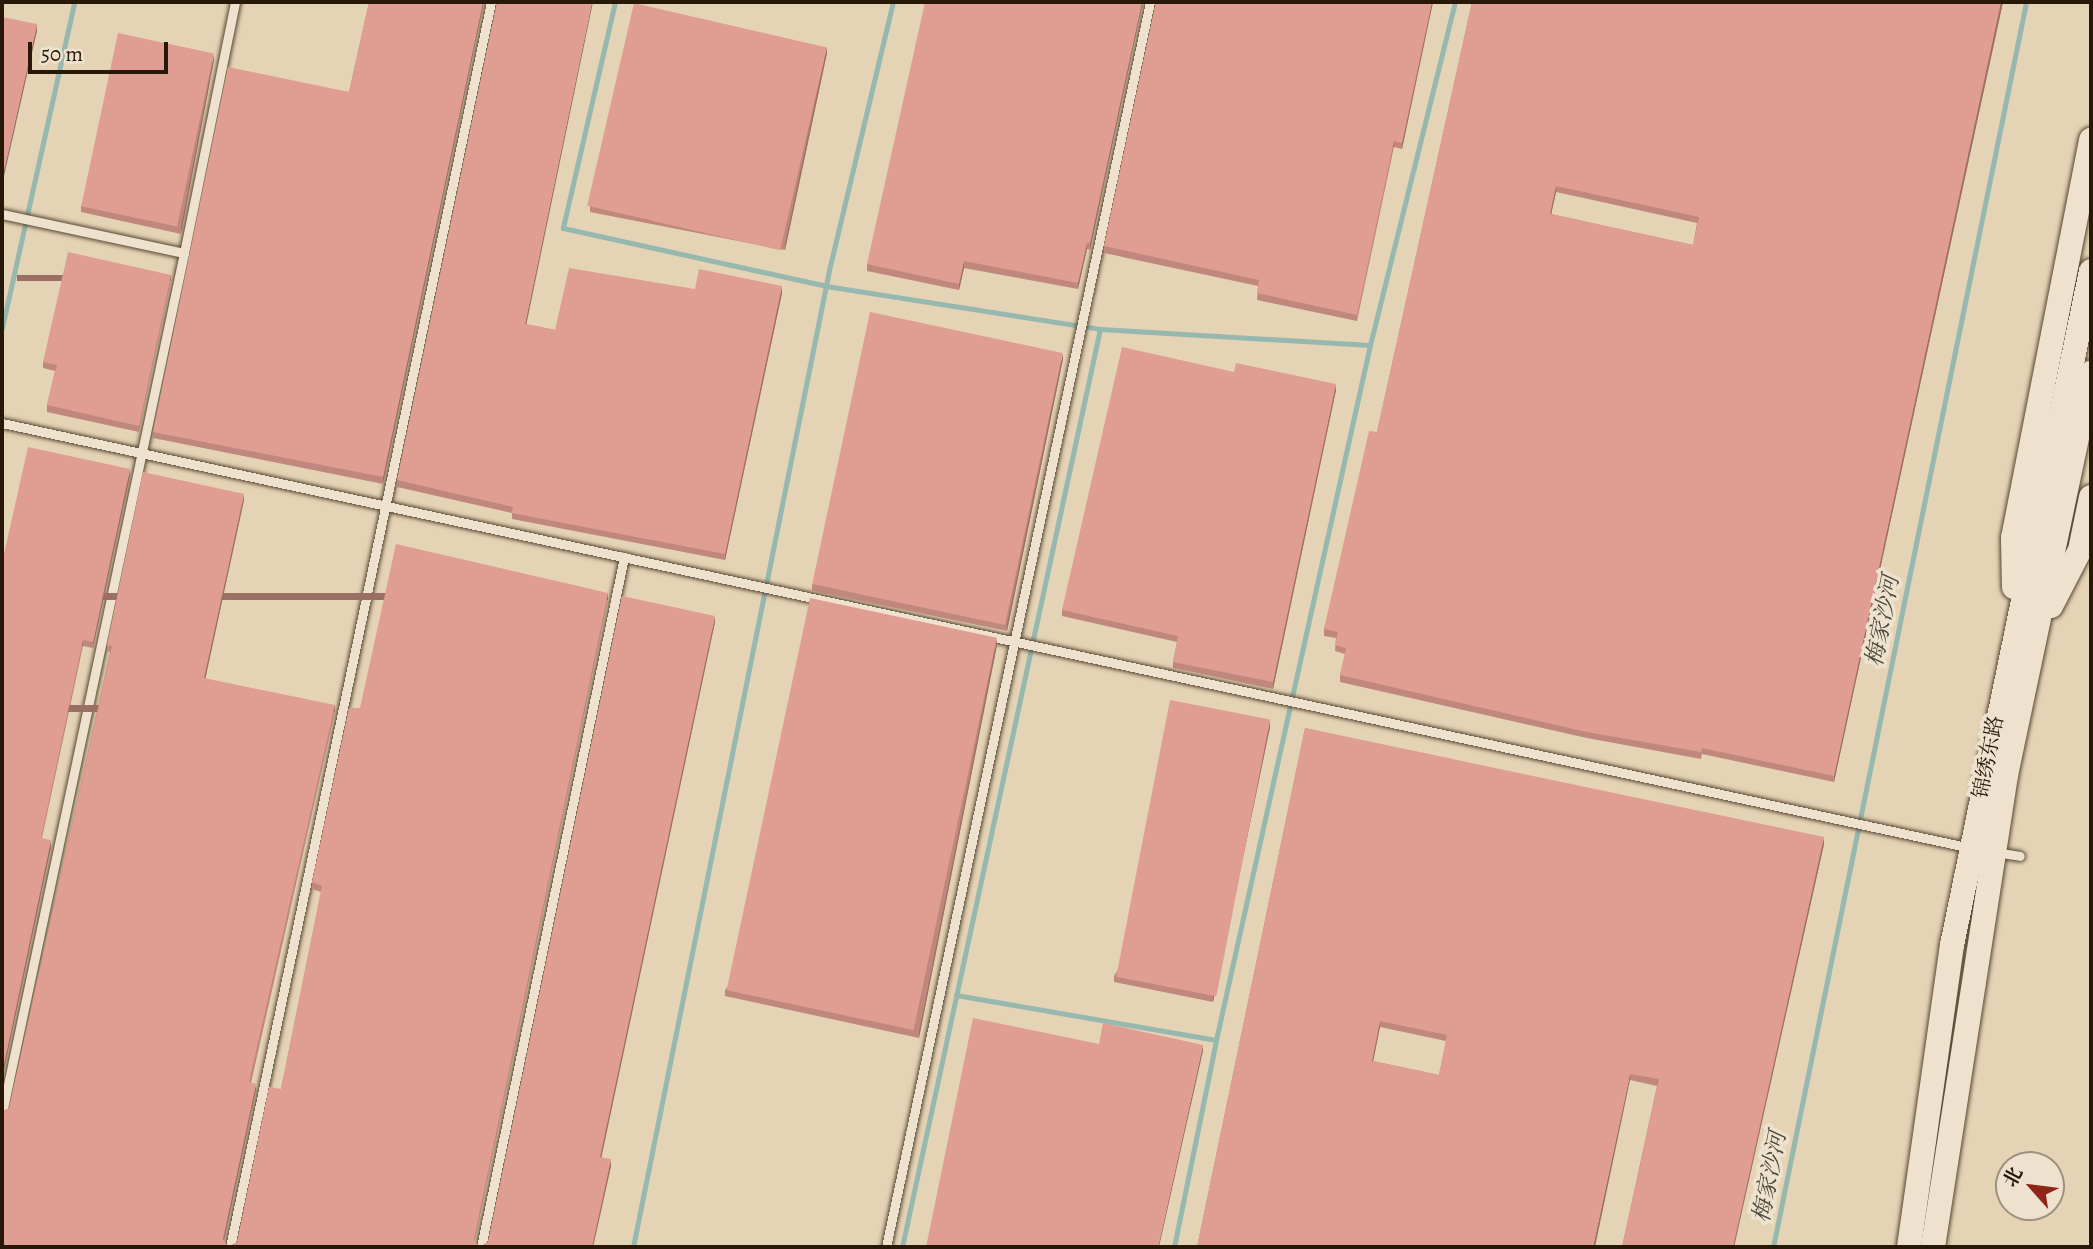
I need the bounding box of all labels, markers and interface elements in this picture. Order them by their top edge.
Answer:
scale bar [32,28,172,72]
text: 50 m [41,40,83,68]
water label: 梅家沙河 [1861,573,1905,669]
street label: 锦绣东路 [1968,713,2008,801]
water label: 梅家沙河 [1748,1129,1792,1225]
north arrow [1995,1151,2065,1221]
text: 北 [1997,1163,2029,1192]

